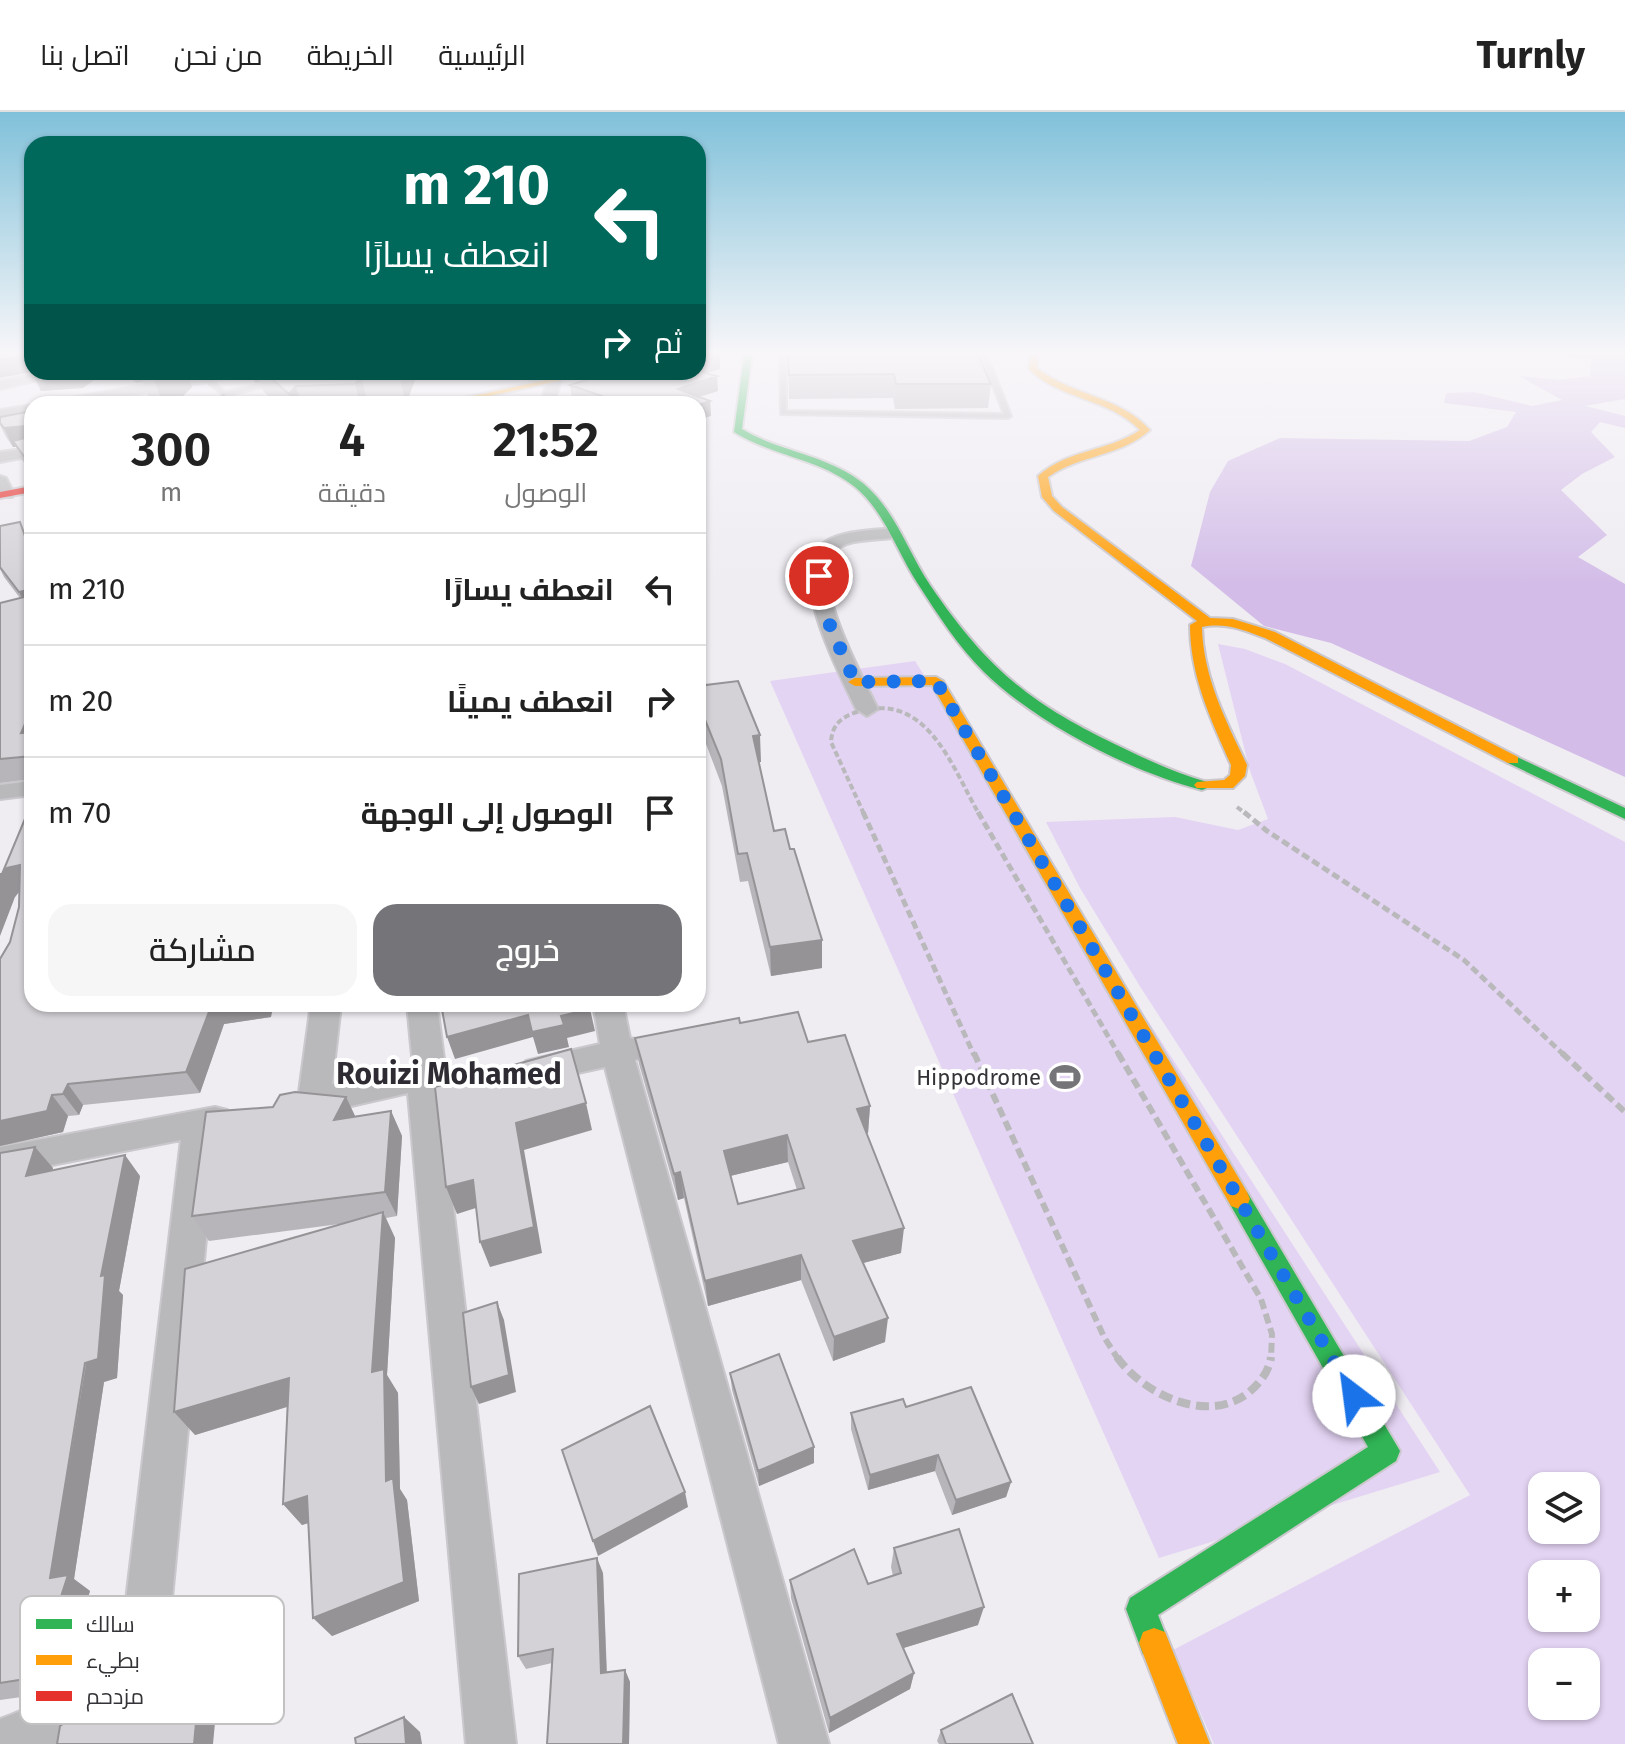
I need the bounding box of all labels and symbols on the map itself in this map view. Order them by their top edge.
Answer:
pin [785,542,853,610]
district label: Rouizi Mohamed [336,1056,562,1092]
sports icon: Hippodrome [1048,1060,1082,1094]
place label: Hippodrome [916,1064,1041,1091]
position arrow [1312,1354,1396,1438]
legend [20,1596,284,1724]
text: سالك [86,1611,135,1638]
text: بطيء [86,1647,140,1677]
text: مزدحم [86,1683,144,1712]

